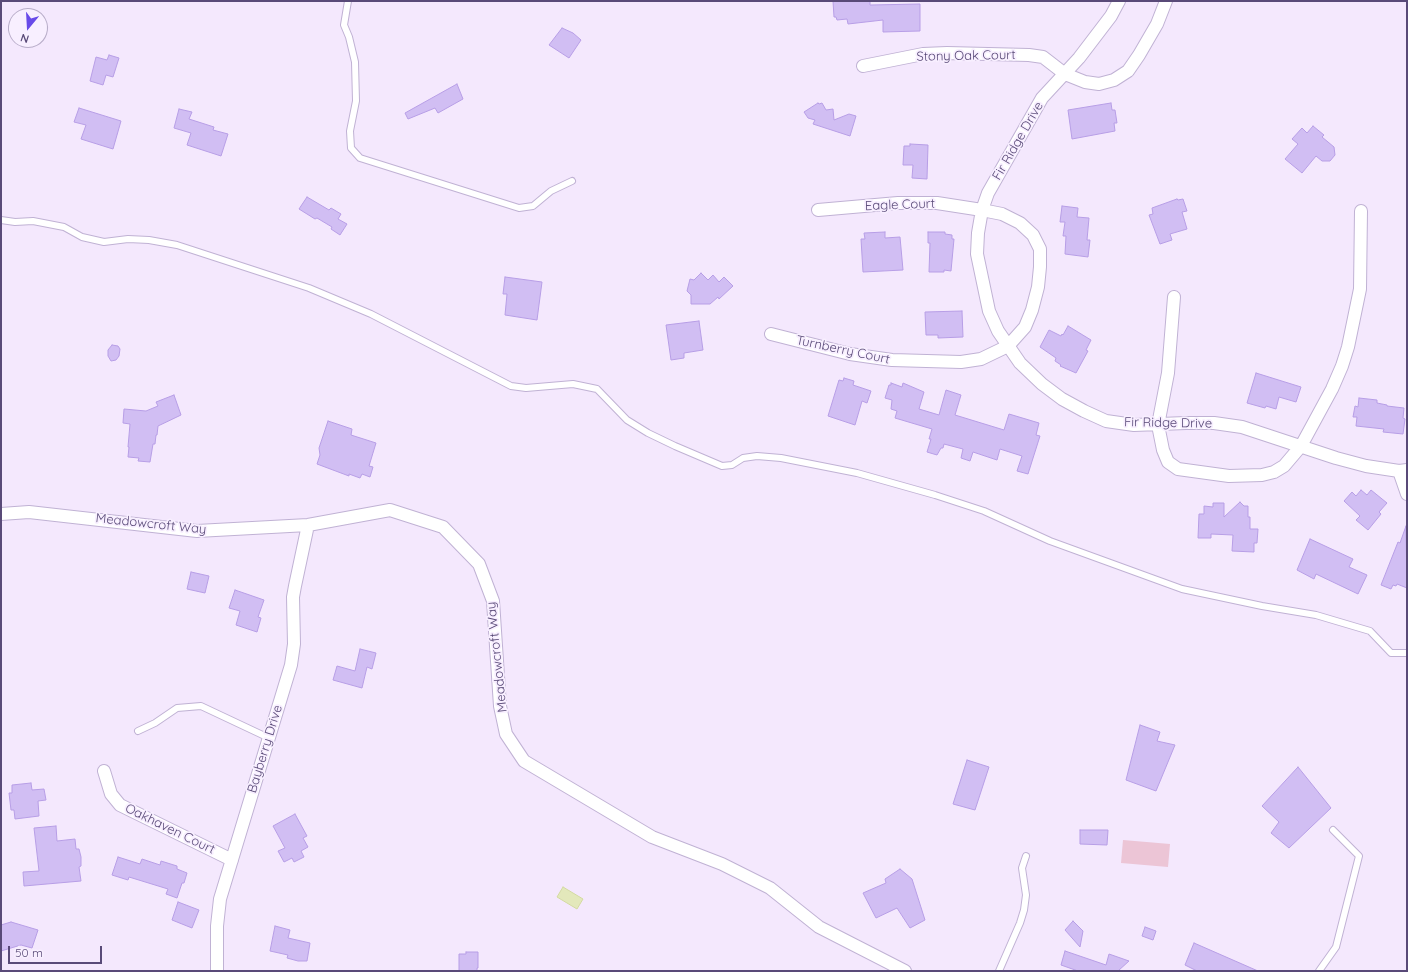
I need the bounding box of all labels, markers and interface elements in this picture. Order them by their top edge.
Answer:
north arrow [8,8,48,48]
text: N [19,31,31,46]
street label: Stony Oak Court [916,47,1016,65]
street label: Fir Ridge Drive [989,99,1047,183]
street label: Eagle Court [865,196,935,214]
street label: Turnberry Court [795,332,891,368]
street label: Fir Ridge Drive [1124,414,1212,432]
street label: Meadowcroft Way [95,510,207,538]
street label: Meadowcroft Way [483,601,511,713]
street label: Bayberry Drive [244,703,286,795]
street label: Oakhaven Court [122,800,218,858]
scale bar [10,938,104,964]
text: 50 m [15,945,43,960]

